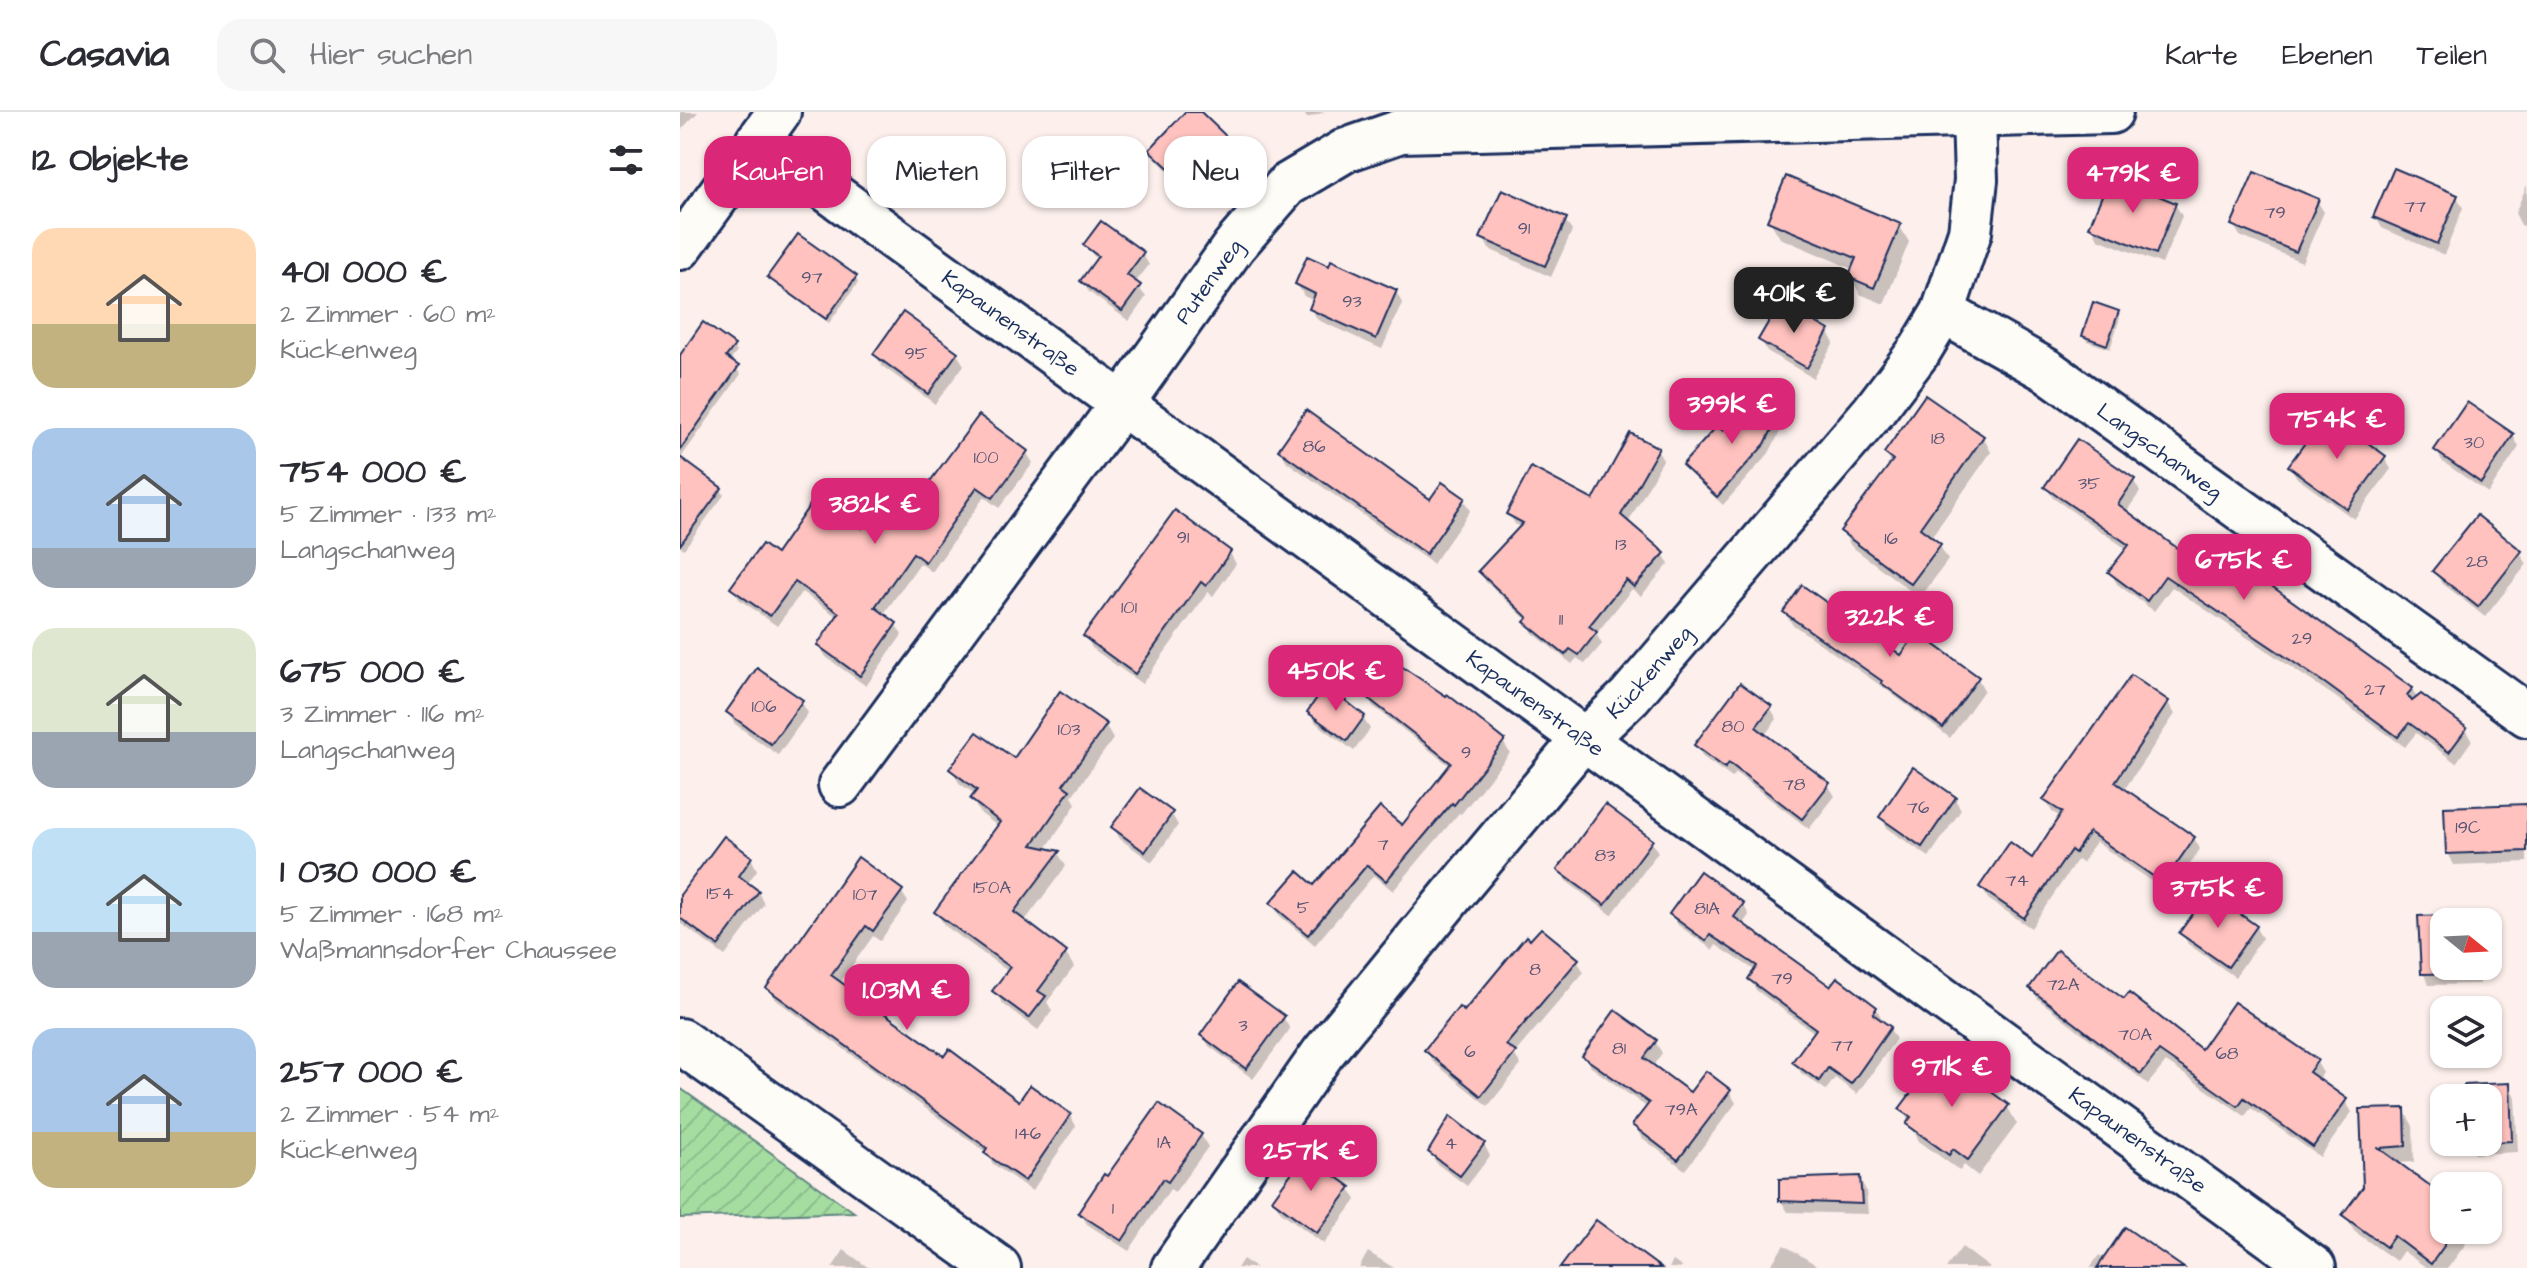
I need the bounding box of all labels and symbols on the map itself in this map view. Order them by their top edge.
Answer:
pin: 479K € [2068,147,2198,215]
house number: 77 [2404,194,2426,219]
house number: 79 [2264,200,2286,225]
house number: 91 [1518,216,1530,241]
street label: Putenweg [1168,233,1251,331]
street label: Kapaunenstraße [935,262,1086,384]
house number: 97 [801,265,823,290]
pin: 401K € [1729,267,1859,335]
house number: 93 [1342,289,1362,314]
house number: 95 [905,341,928,366]
pin: 399K € [1667,378,1797,446]
pin: 754K € [2272,393,2402,461]
street label: Langschanweg [2091,396,2229,508]
house number: 18 [1931,426,1945,451]
house number: 30 [2464,430,2484,455]
house number: 86 [1303,434,1325,459]
house number: 100 [973,445,999,470]
house number: 35 [2078,471,2100,496]
pin: 382K € [810,478,940,546]
house number: 91 [1177,525,1189,550]
house number: 16 [1884,526,1898,551]
house number: 13 [1615,532,1627,557]
pin: 675K € [2179,534,2309,602]
house number: 28 [2466,549,2488,574]
pin: 322K € [1825,591,1955,659]
house number: 101 [1121,595,1137,620]
house number: 11 [1559,607,1563,632]
street label: Kückenweg [1600,619,1700,726]
house number: 29 [2292,626,2312,651]
street label: Kapaunenstraße [1460,643,1611,764]
pin: 450K € [1271,645,1401,713]
house number: 27 [2364,677,2386,702]
house number: 106 [752,694,776,719]
house number: 80 [1721,714,1745,739]
house number: 103 [1058,717,1080,742]
house number: 9 [1461,740,1471,765]
house number: 78 [1783,772,1806,797]
house number: 76 [1907,795,1929,820]
house number: 19C [2455,815,2481,840]
house number: 7 [1377,832,1389,857]
house number: 83 [1595,843,1615,868]
pin: 375K € [2153,862,2283,930]
house number: 74 [2005,868,2029,893]
house number: 150A [973,875,1011,900]
house number: 154 [706,881,734,906]
house number: 107 [853,882,877,907]
house number: 5 [1297,895,1310,920]
house number: 81A [1694,896,1720,921]
north arrow [2430,908,2502,980]
house number: 8 [1529,957,1541,982]
pin: 1.03M € [833,964,981,1032]
house number: 79 [1771,966,1793,991]
house number: 72A [2047,972,2080,997]
house number: 3 [1238,1013,1248,1038]
house number: 70A [2118,1022,2152,1047]
house number: 77 [1831,1033,1853,1058]
house number: 81 [1612,1036,1626,1061]
house number: 6 [1464,1039,1476,1064]
pin: 971K € [1887,1041,2017,1109]
house number: 68 [2216,1041,2239,1066]
street label: Kapaunenstraße [2062,1079,2213,1201]
house number: 79A [1665,1097,1698,1122]
house number: 146 [1015,1121,1041,1146]
pin: 257K € [1246,1125,1376,1193]
house number: 1A [1157,1130,1171,1155]
house number: 4 [1445,1131,1457,1156]
house number: 1 [1112,1196,1114,1221]

